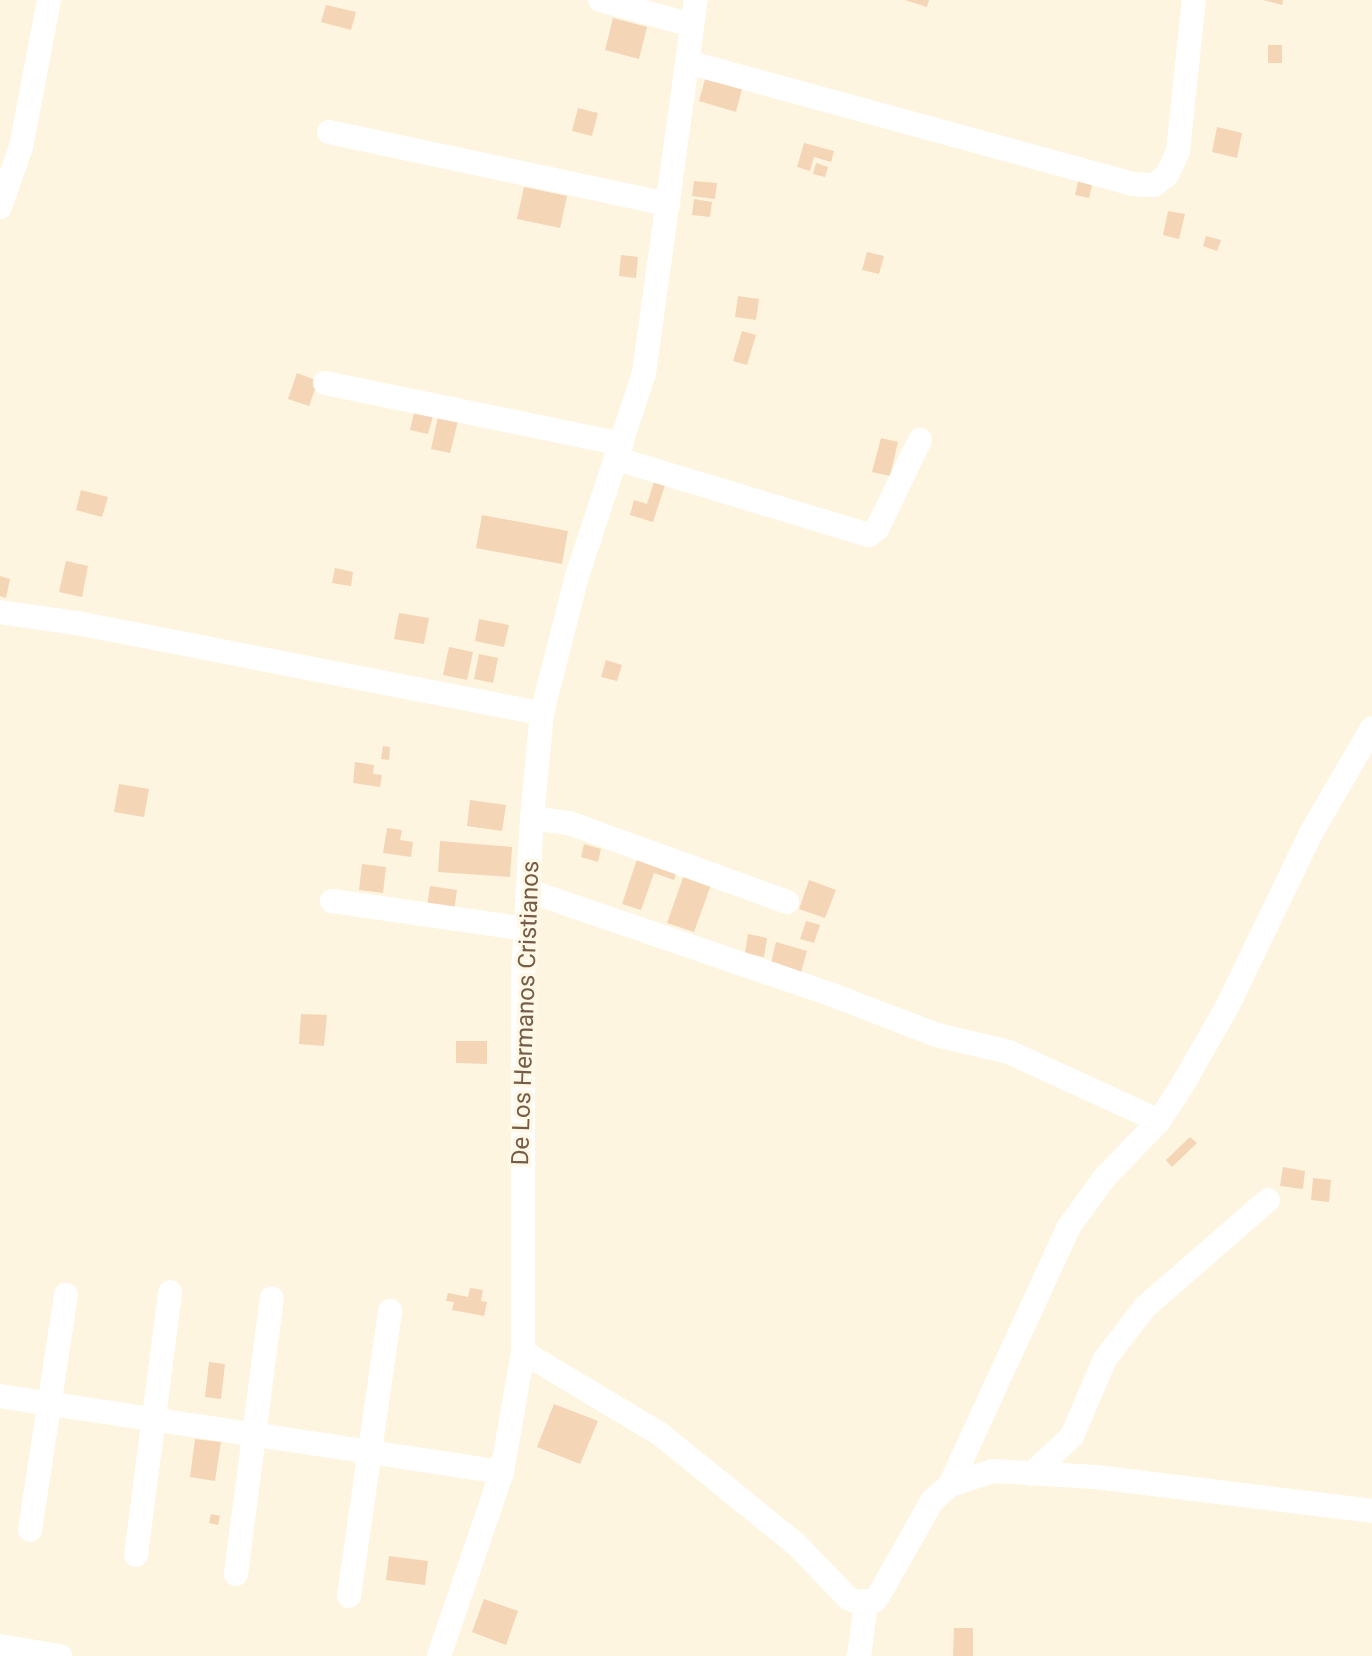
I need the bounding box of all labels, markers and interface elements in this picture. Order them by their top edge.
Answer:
street label: De Los Hermanos Cristianos [506,860,546,1166]

